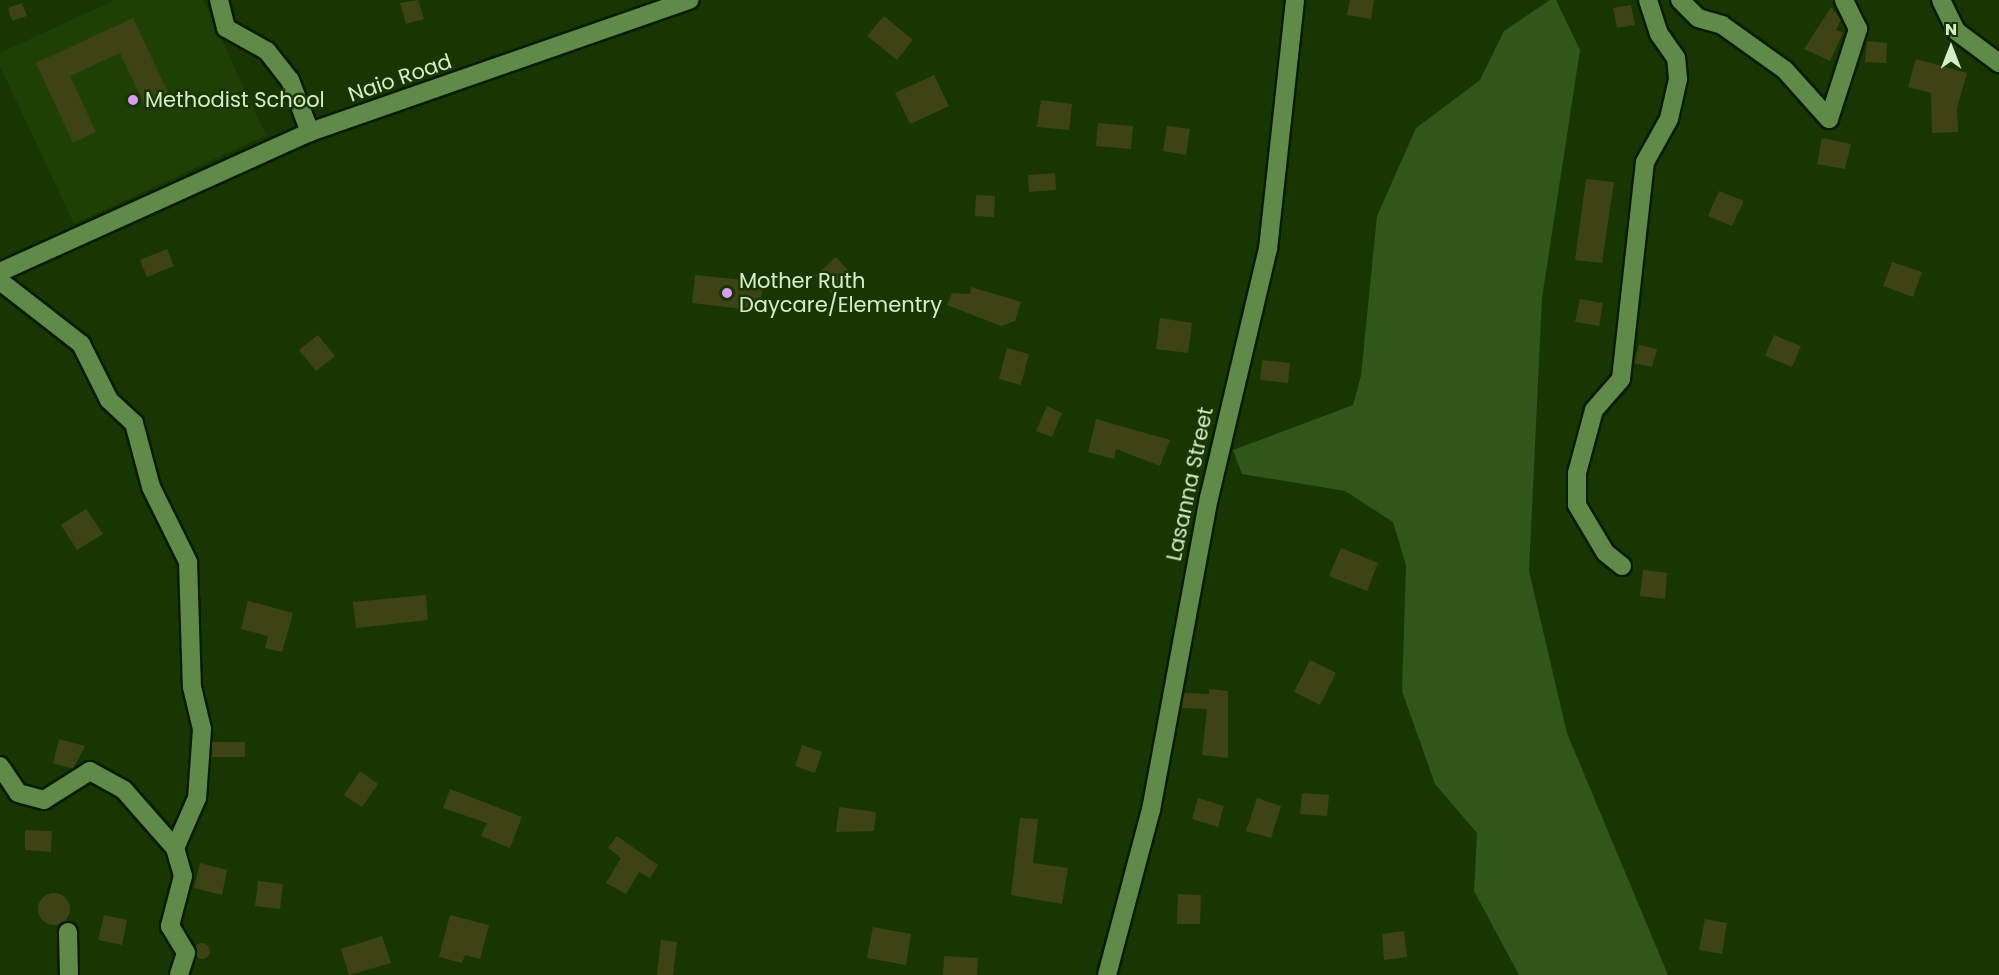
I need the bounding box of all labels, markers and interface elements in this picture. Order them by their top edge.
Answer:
north arrow [1921,18,1981,78]
text: N [1945,18,1957,41]
street label: Naio Road [345,49,455,107]
place label: Methodist School [145,87,325,113]
marker: Methodist School [126,93,140,107]
place label: Mother Ruth Daycare/Elementry [739,268,942,318]
marker: Mother Ruth Daycare/Elementry [720,286,734,300]
street label: Lasanna Street [1161,405,1219,563]

